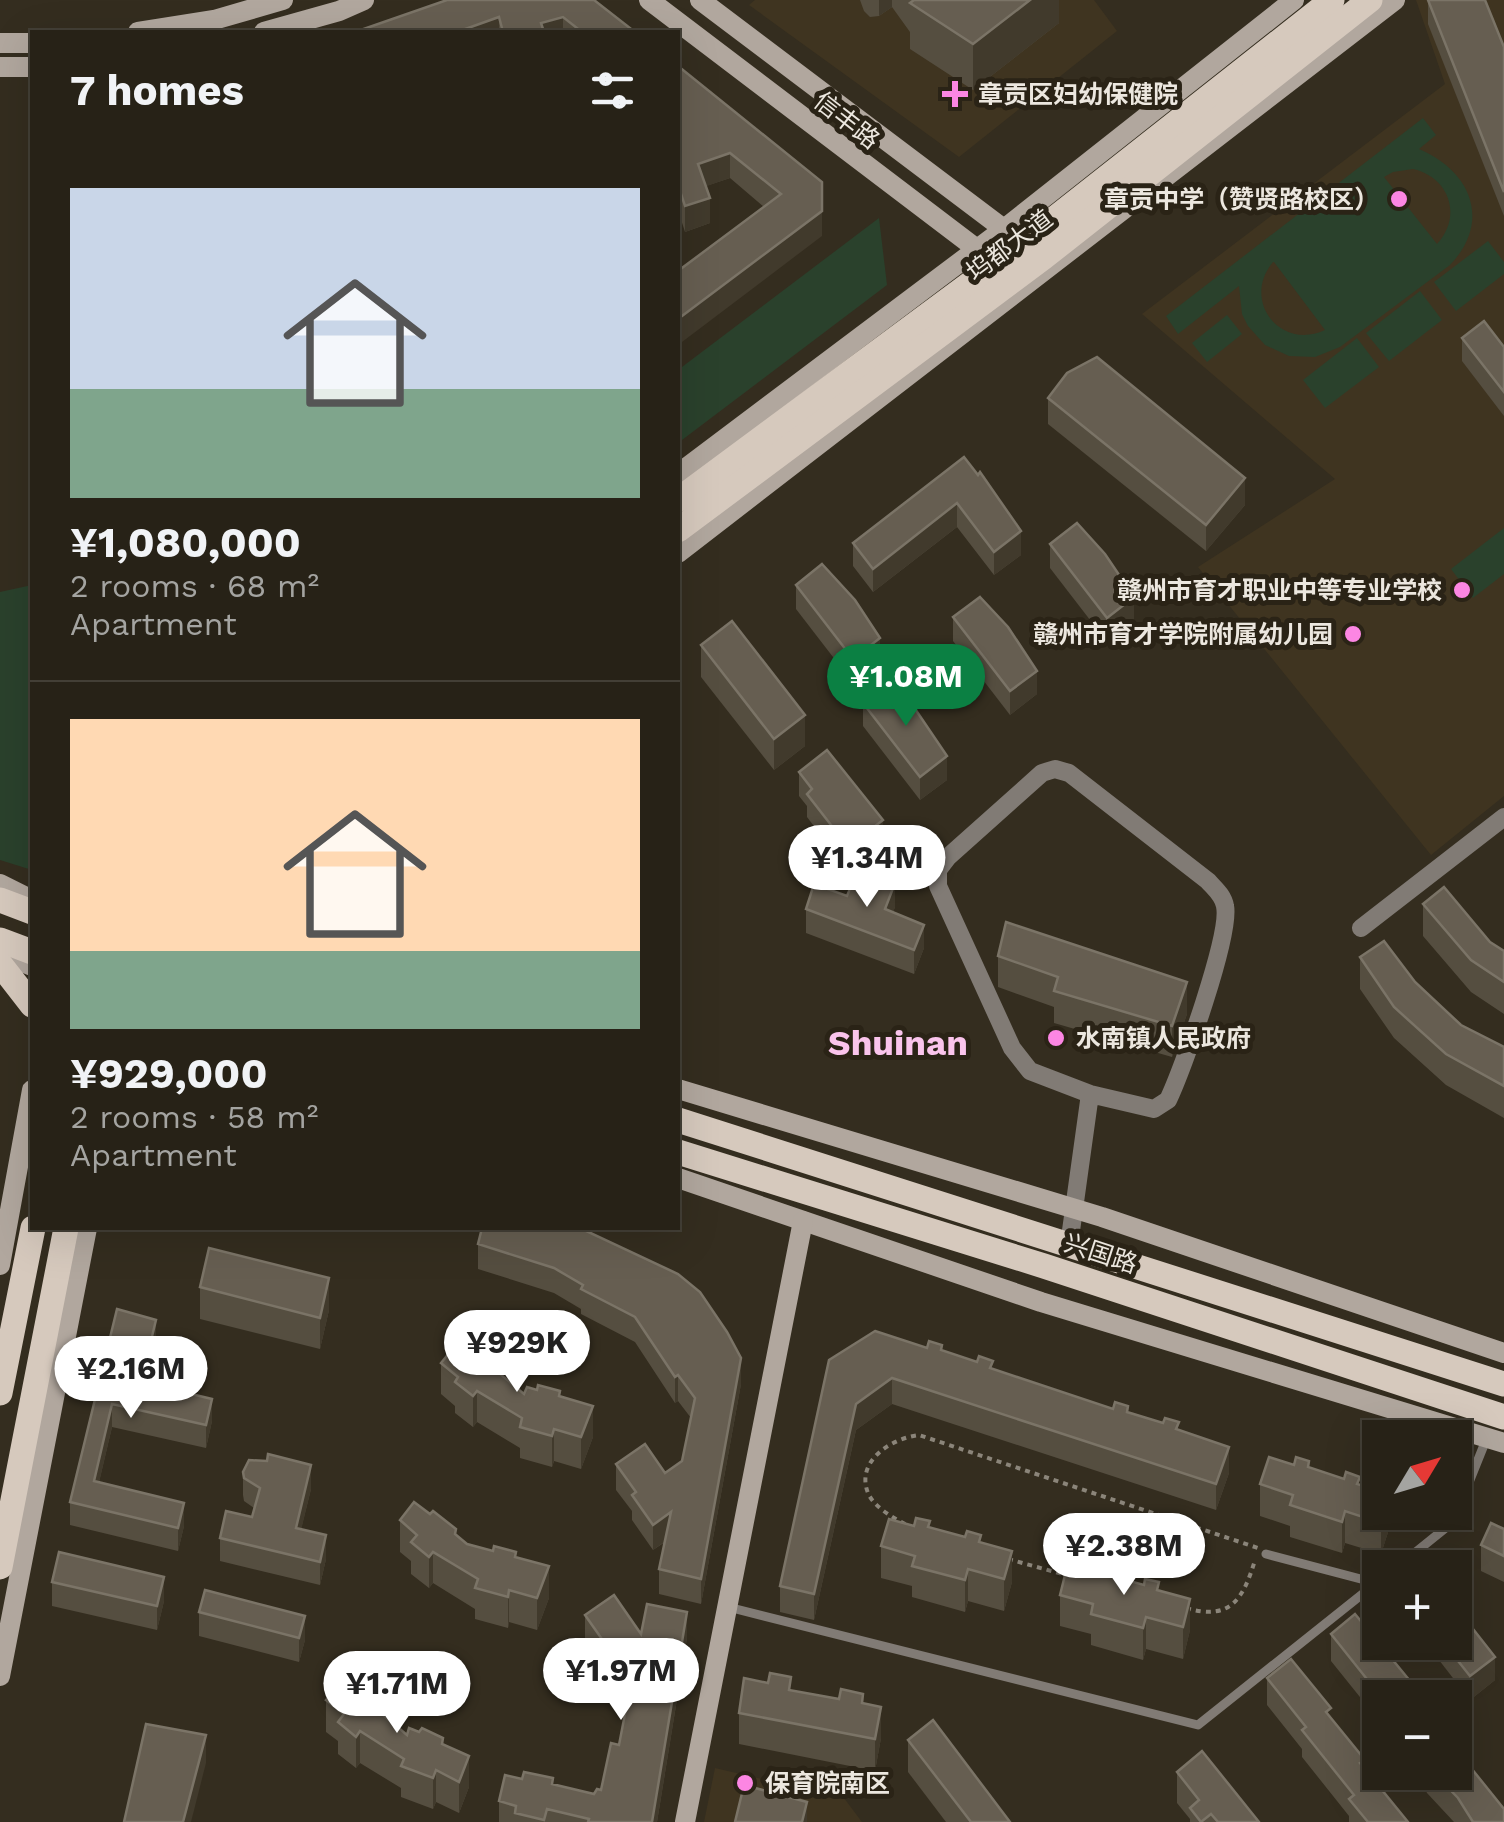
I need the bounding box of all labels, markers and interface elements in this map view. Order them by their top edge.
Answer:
icon: filters [585,63,640,118]
text: 7 homes [70,66,244,115]
place label: 章贡区妇幼保健院 [978,80,1178,109]
marker: 章贡区妇幼保健院 [942,81,968,107]
street label: 信丰路 [808,86,885,155]
place label: 章贡中学（赞贤路校区） [1104,185,1379,214]
marker: 章贡中学（赞贤路校区） [1388,188,1410,210]
street label: 坞都大道 [961,204,1058,287]
icon: home [265,253,445,433]
text: ¥1,080,000 [70,518,301,567]
text: 2 rooms · 68 m² [70,567,319,605]
place label: 赣州市育才职业中等专业学校 [1117,576,1442,605]
marker: 赣州市育才职业中等专业学校 [1451,579,1473,601]
text: Apartment [70,605,237,643]
place label: 赣州市育才学院附属幼儿园 [1033,620,1333,649]
marker: 赣州市育才学院附属幼儿园 [1342,623,1364,645]
pin: ¥1.08M [825,644,987,729]
text: ¥1.08M [849,657,963,695]
icon: home [265,784,445,964]
pin: ¥1.34M [786,825,948,910]
text: ¥1.34M [810,838,924,876]
district label: Shuinan [828,1022,968,1064]
place label: 水南镇人民政府 [1076,1024,1251,1053]
marker: 水南镇人民政府 [1045,1027,1067,1049]
text: ¥929,000 [70,1049,267,1098]
text: 2 rooms · 58 m² [70,1098,318,1136]
text: Apartment [70,1136,237,1174]
street label: 兴国路 [1061,1228,1141,1279]
pin: ¥929K [447,1310,587,1395]
text: ¥929K [466,1323,568,1361]
pin: ¥2.16M [50,1336,212,1421]
text: ¥2.16M [76,1349,186,1387]
north arrow [1362,1420,1472,1530]
map controls [1362,1420,1472,1790]
pin: ¥2.38M [1043,1513,1205,1598]
text: ¥2.38M [1065,1526,1183,1564]
button: + [1362,1550,1472,1660]
pin: ¥1.97M [540,1638,702,1723]
pin: ¥1.71M [316,1651,478,1736]
text: ¥1.97M [565,1651,677,1689]
text: ¥1.71M [345,1664,449,1702]
button: − [1362,1680,1472,1790]
place label: 保育院南区 [765,1769,890,1798]
marker: 保育院南区 [734,1772,756,1794]

